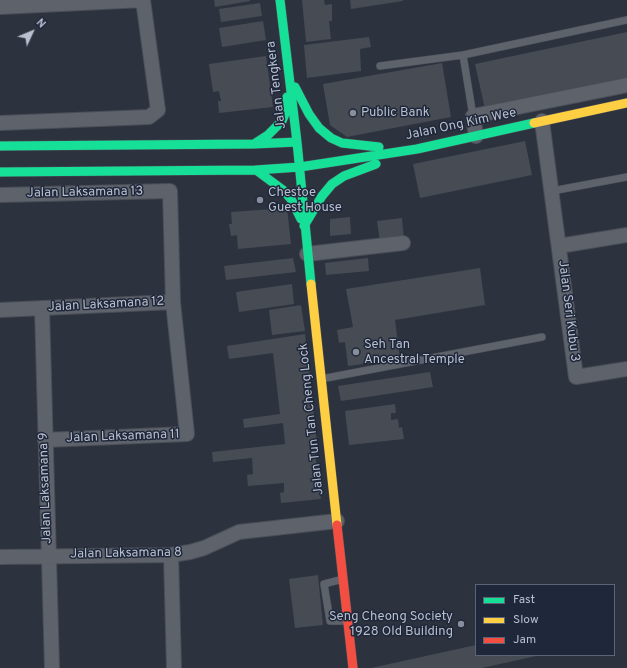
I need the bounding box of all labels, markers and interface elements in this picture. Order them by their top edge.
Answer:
north arrow [12,12,52,52]
text: N [33,16,48,31]
street label: Jalan Tengkera [264,40,290,130]
place label: Public Bank [361,105,430,121]
street label: Jalan Ong Kim Wee [404,106,518,144]
marker: Public Bank [348,108,358,118]
street label: Jalan Laksamana 13 [27,184,143,202]
place label: Chestoe Guest House [268,185,342,216]
marker: Chestoe Guest House [255,195,265,205]
street label: Jalan Seri Kubu 3 [554,259,582,363]
street label: Jalan Laksamana 12 [47,294,165,316]
place label: Seh Tan Ancestral Temple [364,337,465,368]
street label: Jalan Tun Tan Cheng Lock [296,342,328,496]
marker: Seh Tan Ancestral Temple [351,347,361,357]
street label: Jalan Laksamana 11 [66,427,180,447]
street label: Jalan Laksamana 9 [36,432,56,544]
street label: Jalan Laksamana 8 [70,545,182,563]
legend [475,584,615,656]
text: Fast [513,592,535,608]
place label: Seng Cheong Society 1928 Old Building [329,609,453,640]
text: Slow [513,612,539,628]
marker: Seng Cheong Society 1928 Old Building [456,619,466,629]
text: Jam [513,632,536,648]

